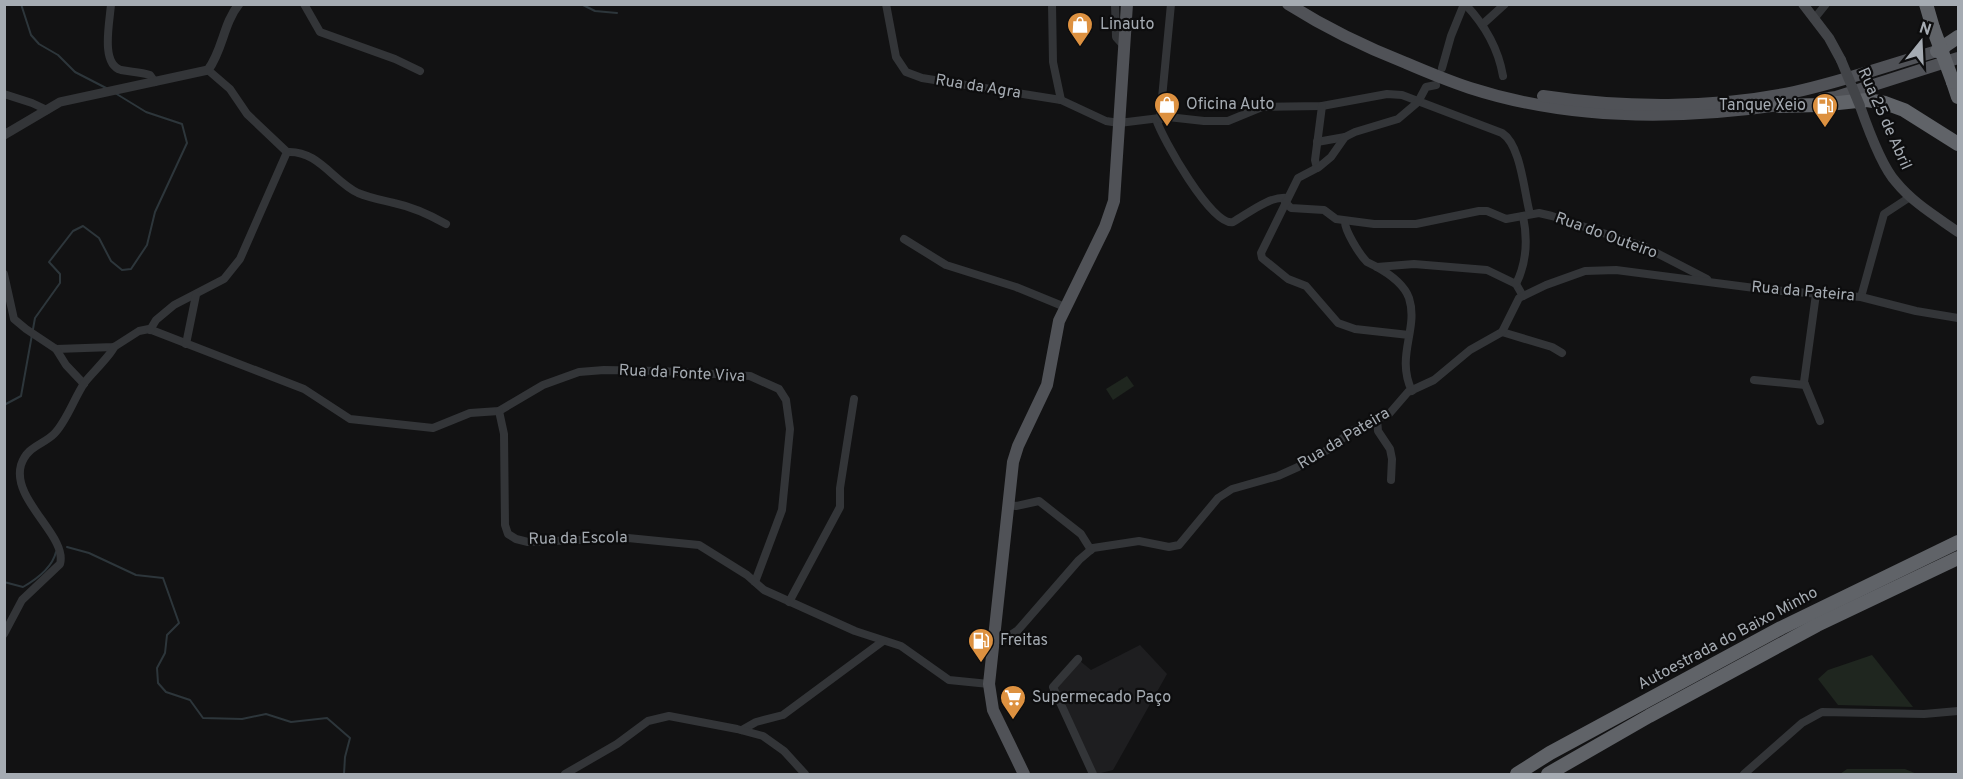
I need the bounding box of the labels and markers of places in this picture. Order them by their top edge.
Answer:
shop icon: Linauto [1065,10,1095,48]
place label: Linauto [1100,15,1154,35]
shop icon: Oficina Auto [1152,90,1182,128]
fuel station icon: Tanque Xeio [1810,91,1840,129]
place label: Oficina Auto [1186,95,1274,115]
place label: Tanque Xeio [1719,96,1806,116]
fuel station icon: Freitas [966,626,996,664]
place label: Freitas [1000,631,1048,651]
supermarket icon: Supermecado Paço [998,683,1028,721]
place label: Supermecado Paço [1032,688,1171,708]

